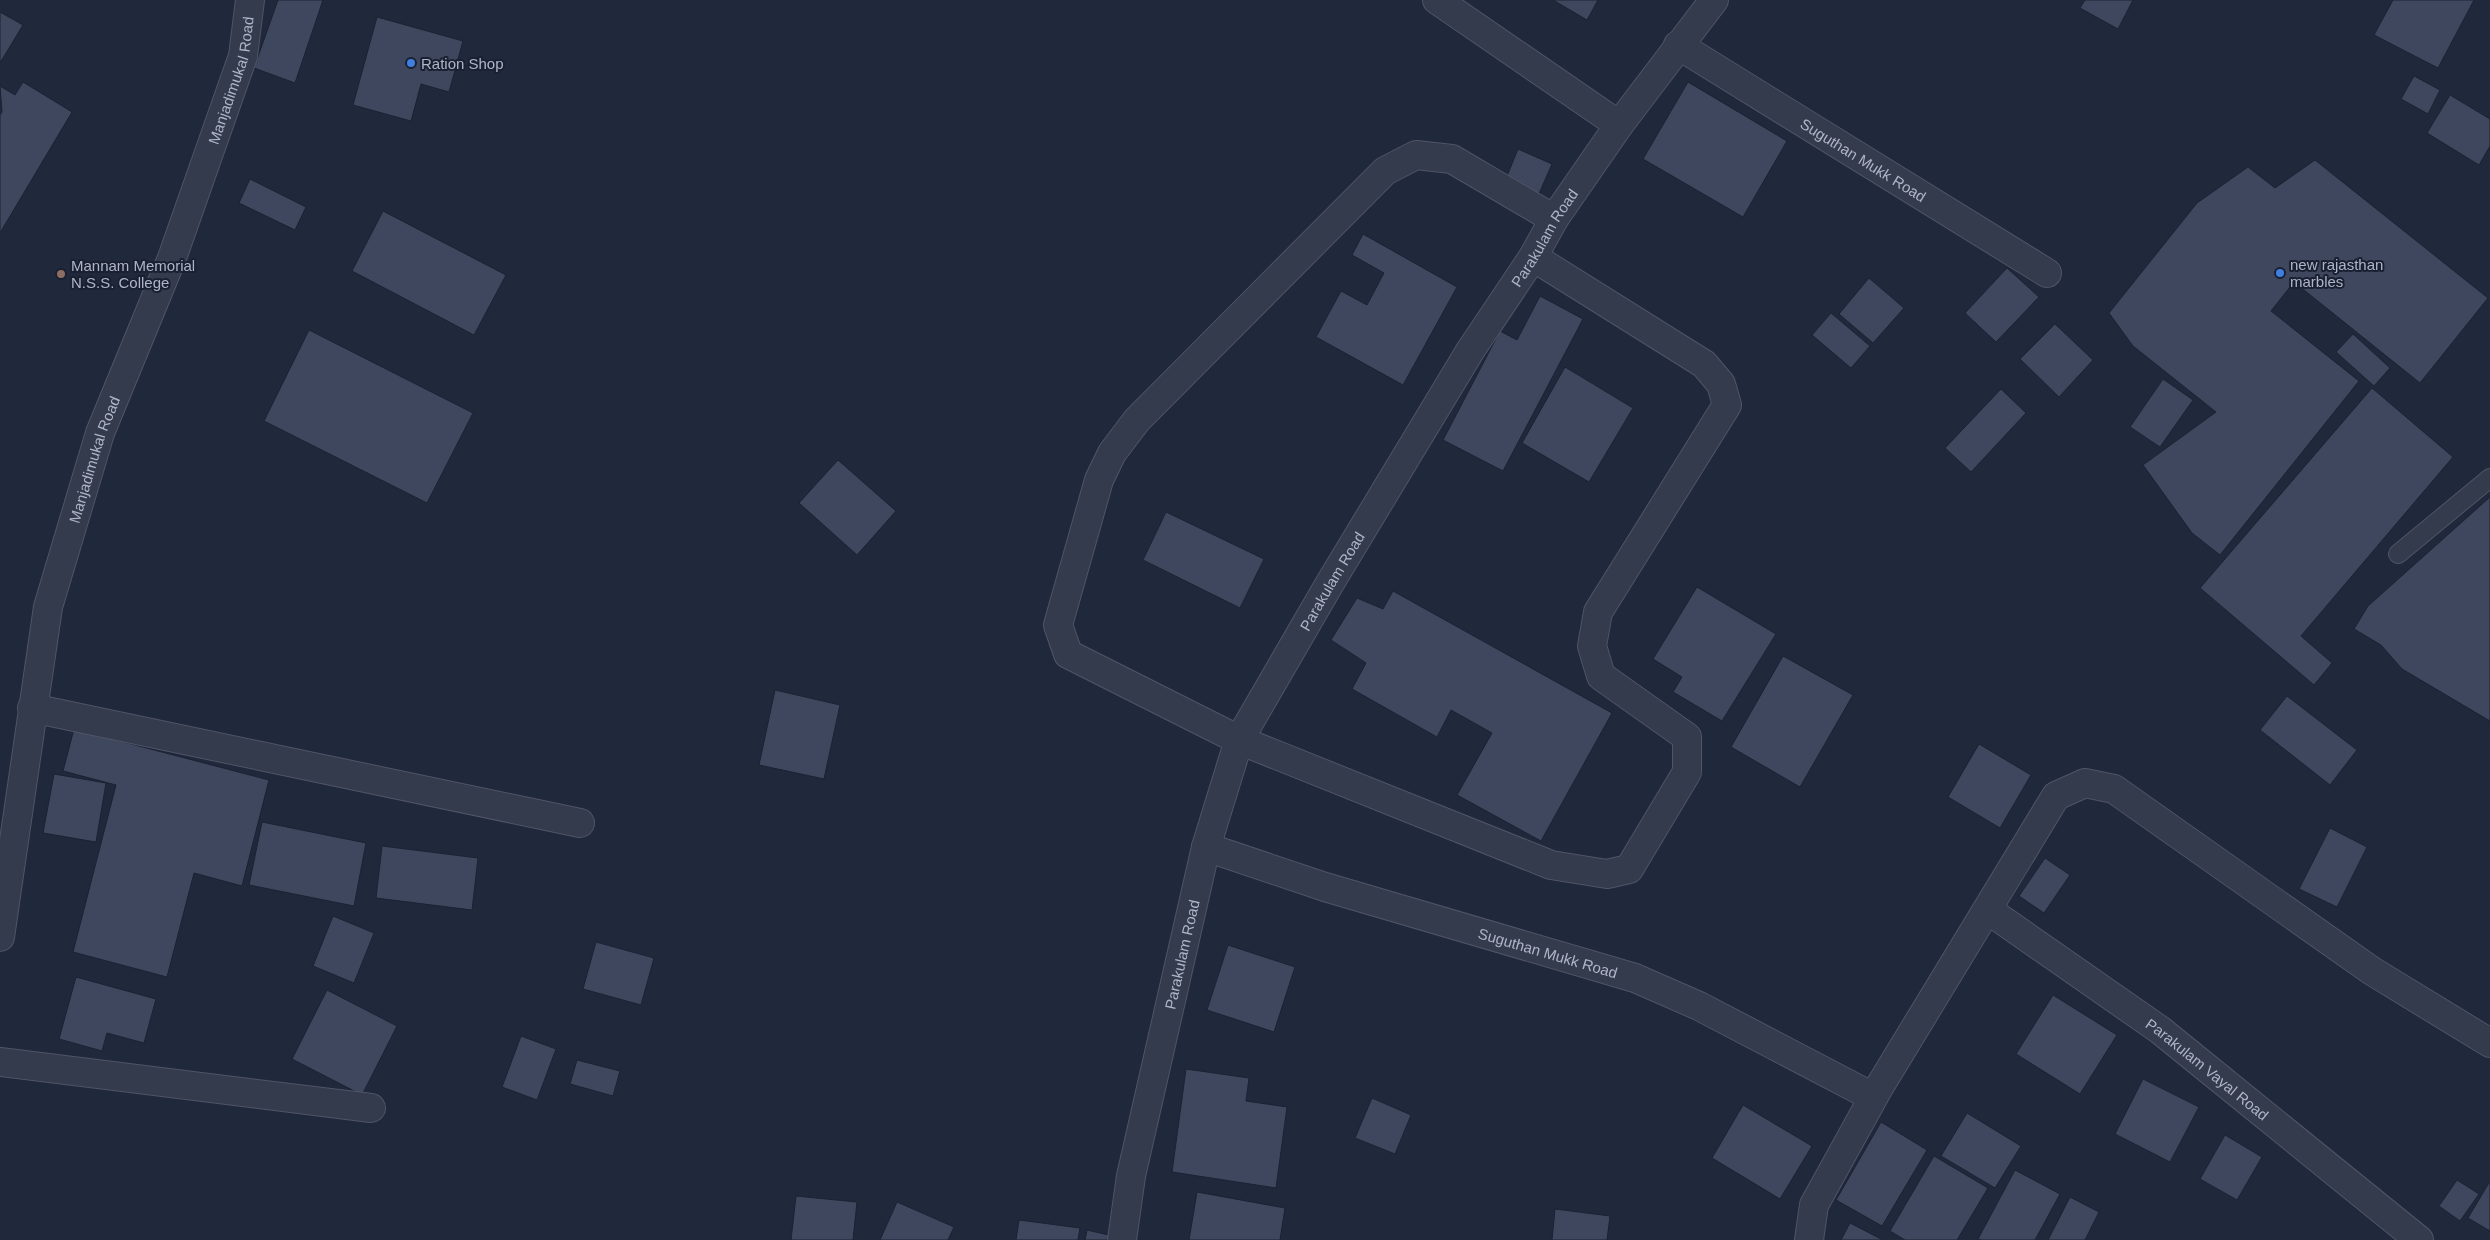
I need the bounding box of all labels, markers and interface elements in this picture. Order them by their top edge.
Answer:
street label: Manjadimukal Road [204,15,256,146]
place label: Ration Shop [421,55,504,72]
marker: Ration Shop [405,57,417,69]
street label: Suguthan Mukk Road [1798,114,1929,205]
street label: Parakulam Road [1507,186,1581,290]
place label: new rajasthan marbles [2290,256,2383,290]
place label: Mannam Memorial N.S.S. College [71,257,195,291]
marker: new rajasthan marbles [2274,267,2286,279]
marker: Mannam Memorial N.S.S. College [55,268,67,280]
street label: Manjadimukal Road [65,393,123,525]
street label: Parakulam Road [1296,529,1367,633]
street label: Parakulam Road [1161,898,1202,1011]
street label: Suguthan Mukk Road [1476,924,1620,981]
street label: Parakulam Vayal Road [2143,1014,2272,1123]

